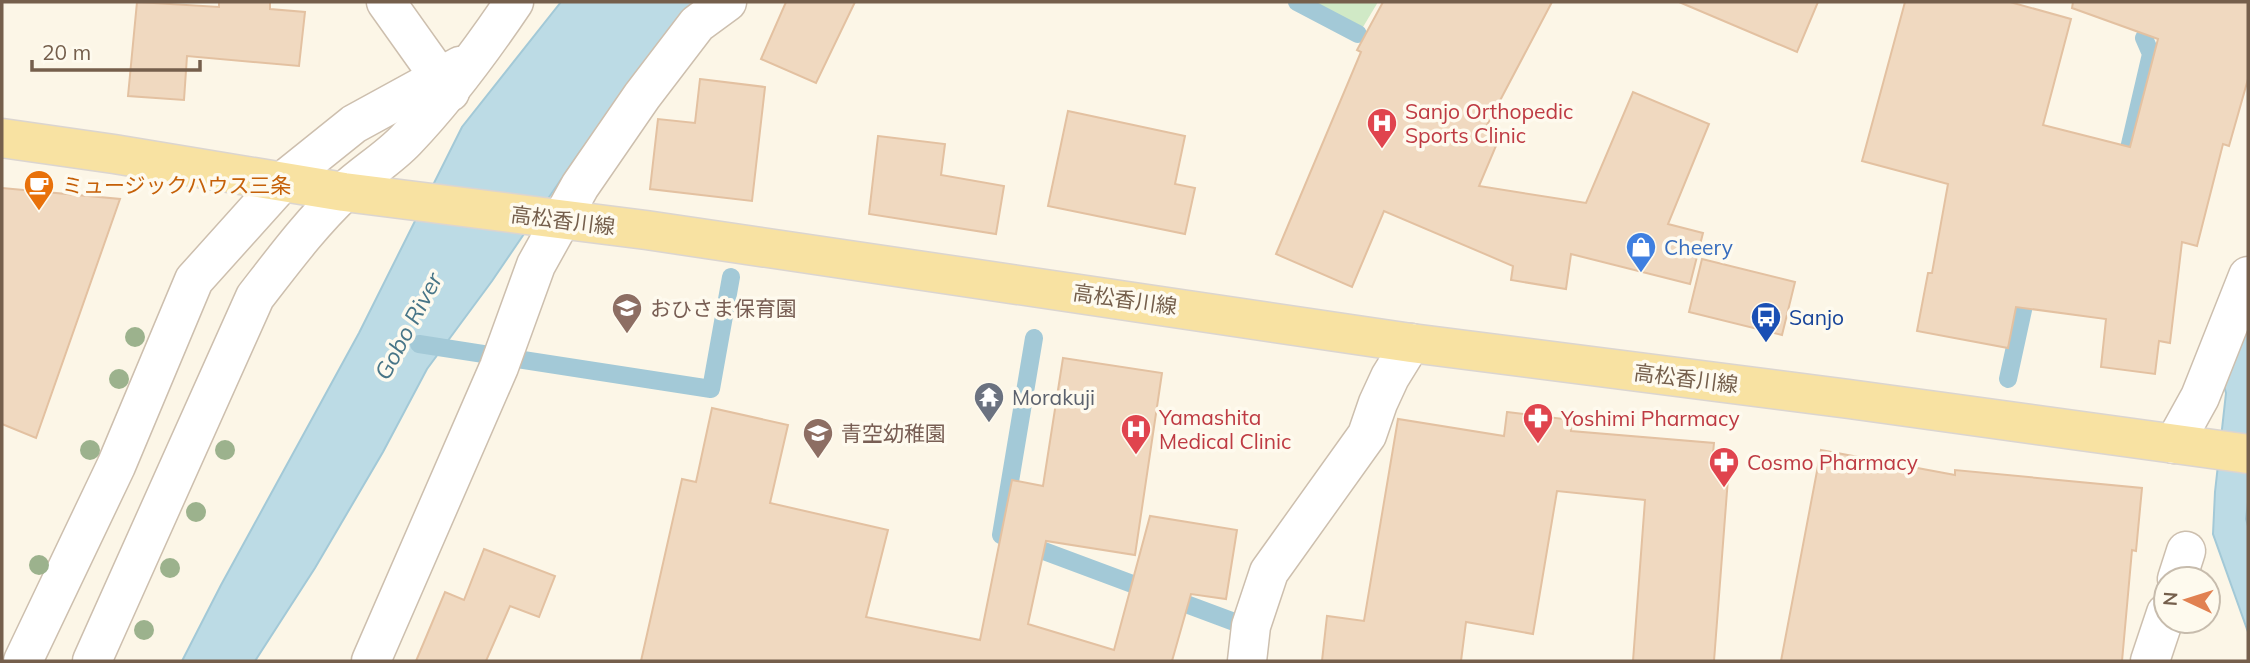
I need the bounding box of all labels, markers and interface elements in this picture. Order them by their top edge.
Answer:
scale bar [32,28,200,72]
text: 20 m [42,39,91,65]
place label: Sanjo Orthopedic Sports Clinic [1405,98,1574,148]
hospital icon: Sanjo Orthopedic Sports Clinic [1365,106,1399,150]
cafe icon: ミュージックハウス三条 [22,168,56,212]
place label: ミュージックハウス三条 [62,172,292,198]
street label: 高松香川線 [509,201,617,239]
shop icon: Cheery [1624,230,1658,274]
place label: Cheery [1664,234,1733,260]
water label: Gobo River [368,266,449,385]
street label: 高松香川線 [1071,279,1179,319]
school or university icon: おひさま保育園 [610,291,644,335]
place label: おひさま保育園 [650,295,797,321]
bus stop icon: Sanjo [1749,300,1783,344]
place label: Sanjo [1789,304,1844,330]
street label: 高松香川線 [1632,359,1740,397]
temple icon: Morakuji [972,380,1006,424]
place label: Morakuji [1012,384,1095,410]
pharmacy icon: Yoshimi Pharmacy [1521,401,1555,445]
place label: Yamashita Medical Clinic [1158,404,1292,454]
place label: Yoshimi Pharmacy [1560,405,1740,431]
hospital icon: Yamashita Medical Clinic [1119,412,1153,456]
school or university icon: 青空幼稚園 [801,416,835,460]
place label: 青空幼稚園 [841,420,946,446]
pharmacy icon: Cosmo Pharmacy [1707,445,1741,489]
place label: Cosmo Pharmacy [1747,449,1918,475]
north arrow [2152,565,2222,635]
text: N [2158,591,2183,607]

